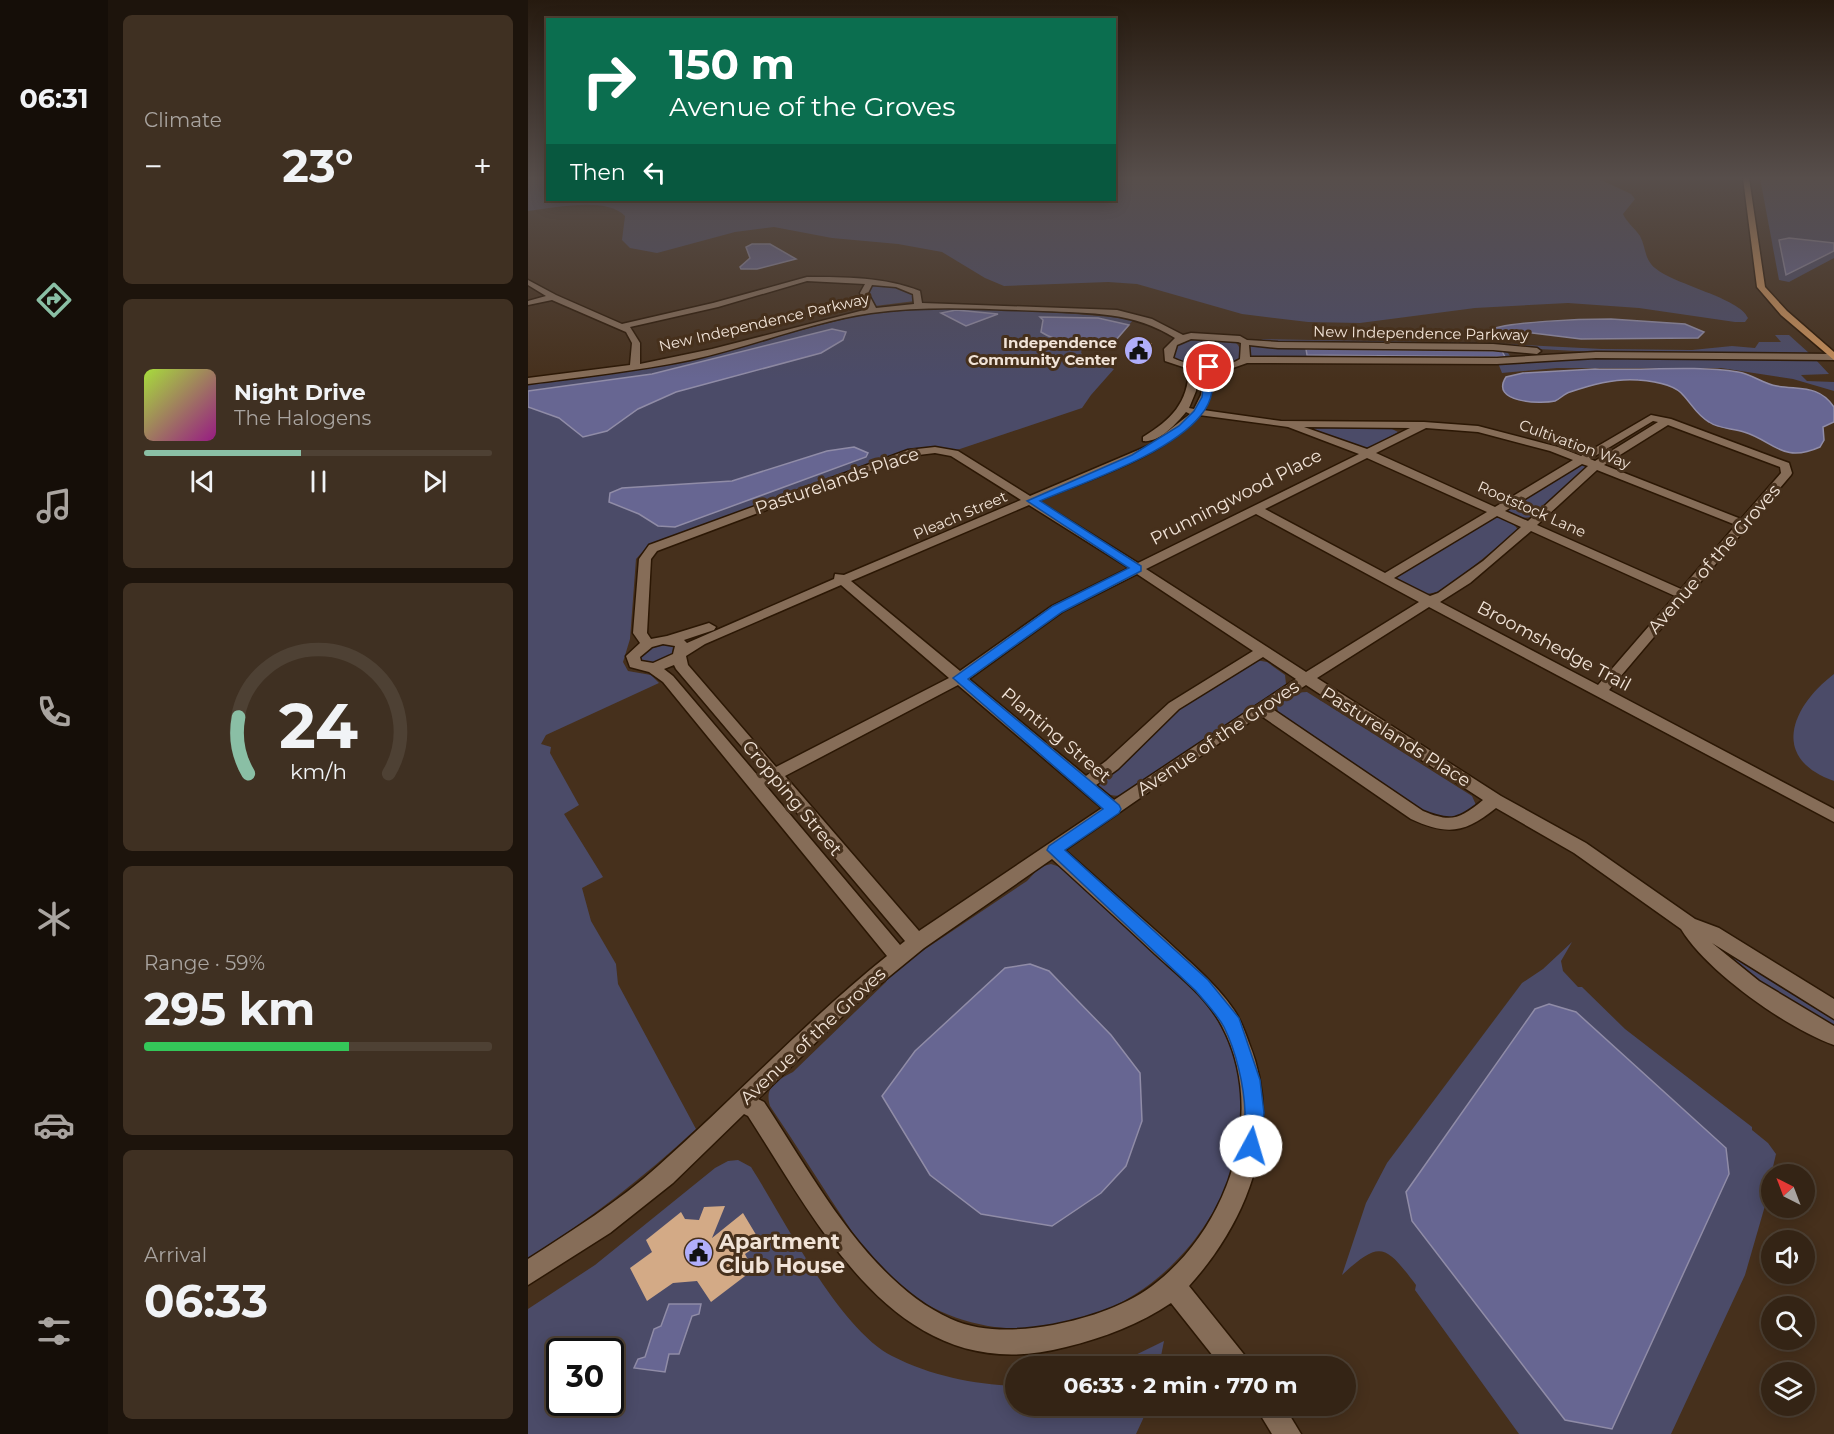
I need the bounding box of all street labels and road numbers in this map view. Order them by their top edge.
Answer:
street label: New Independence Parkway [657,288,872,356]
street label: New Independence Parkway [1313,322,1530,344]
street label: Cultivation Way [1517,415,1634,473]
street label: Pasturelands Place [752,443,922,519]
street label: Prunningwood Place [1146,444,1326,550]
street label: Rootstock Lane [1475,477,1589,541]
street label: Avenue of the Groves [1643,480,1785,638]
street label: Pleach Street [910,487,1010,543]
street label: Broomshedge Trail [1473,596,1635,696]
street label: Avenue of the Groves [1133,675,1303,800]
street label: Pasturelands Place [1317,682,1475,792]
street label: Planting Street [997,683,1115,787]
street label: Cropping Street [737,736,847,860]
street label: Avenue of the Groves [736,963,890,1109]

